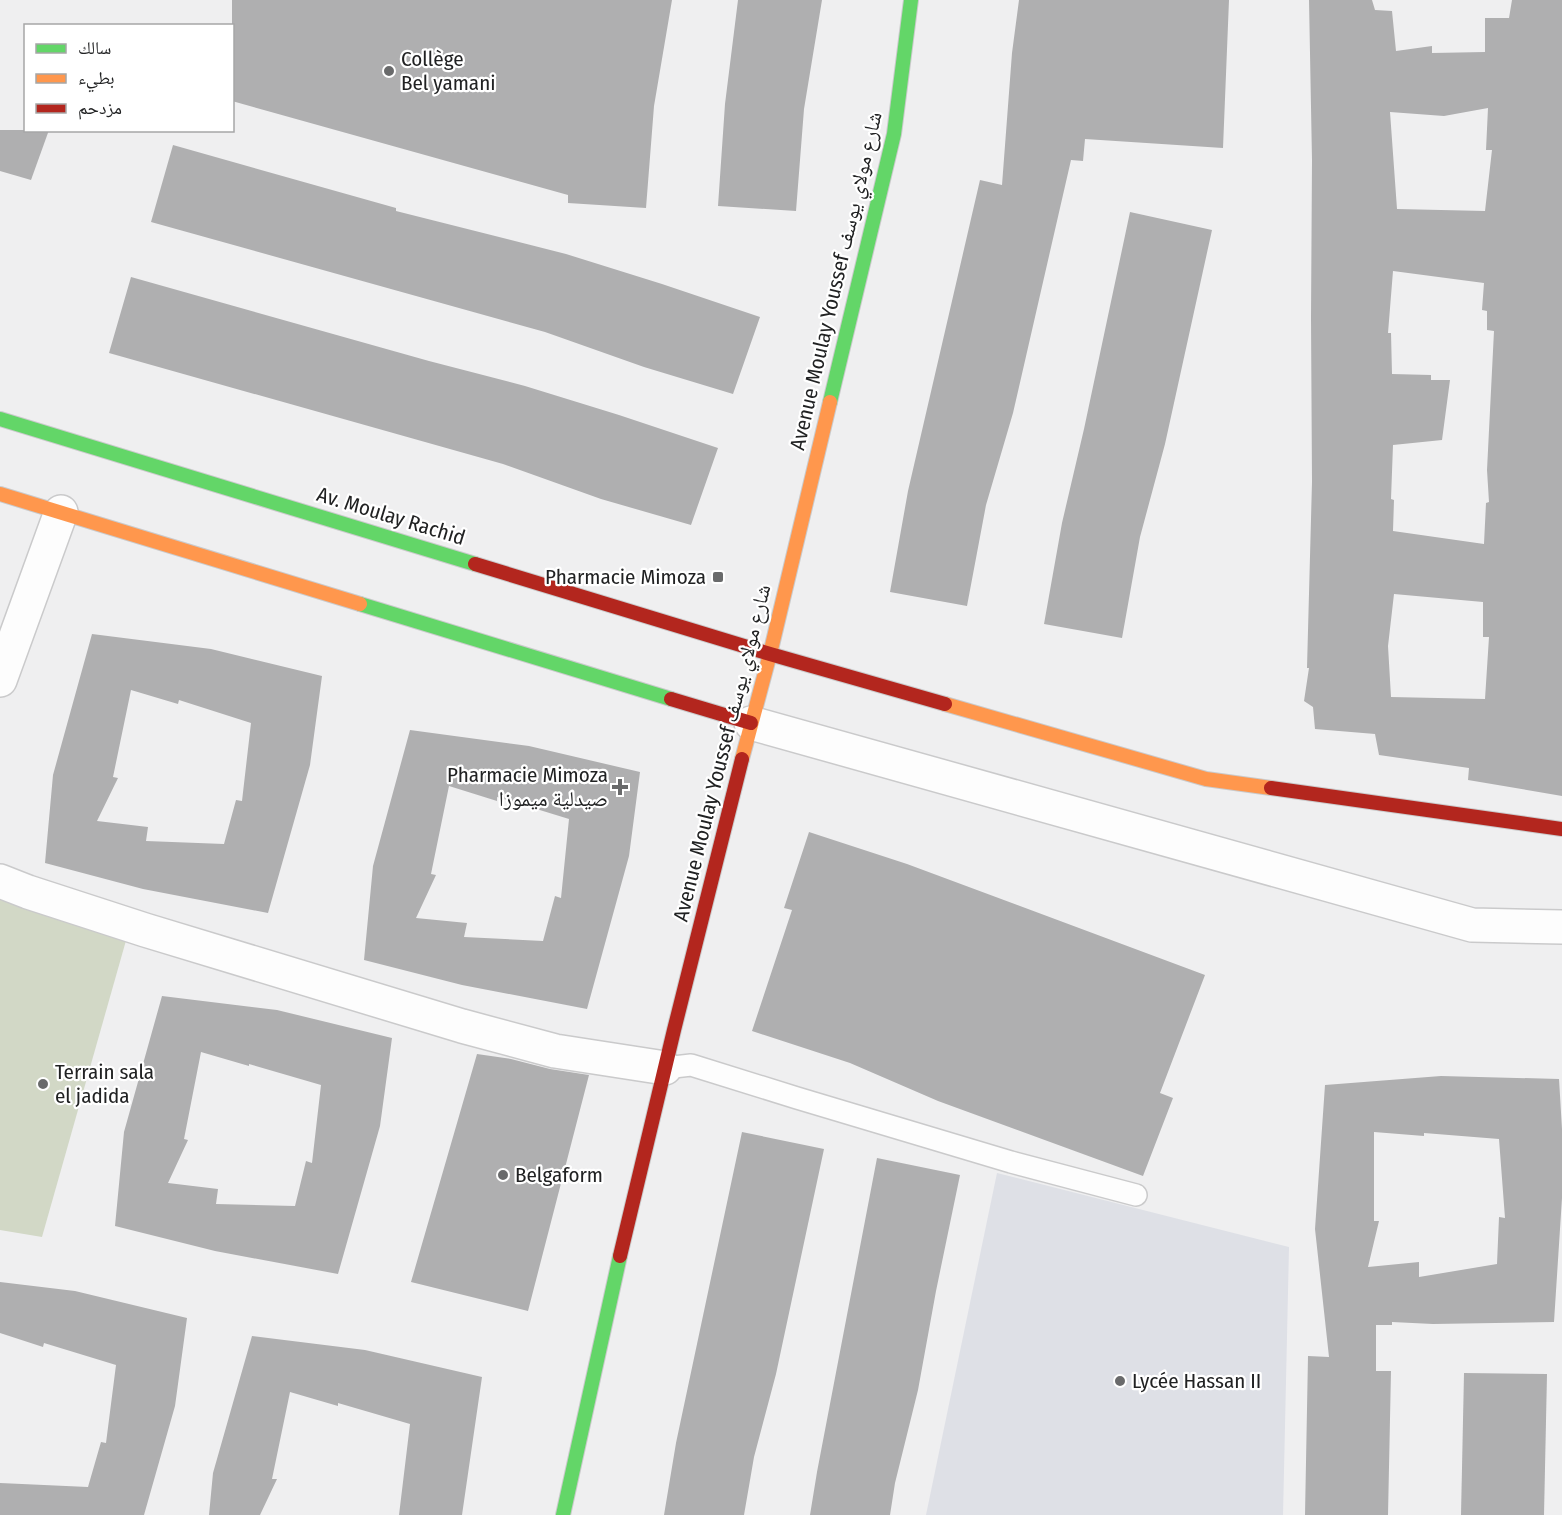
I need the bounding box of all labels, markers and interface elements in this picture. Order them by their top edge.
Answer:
legend [24,24,234,132]
text: سالك [78,37,111,59]
place label: Collège Bel yamani [401,46,496,96]
marker: Collège Bel yamani [382,64,396,78]
text: بطيء [78,67,115,93]
text: مزدحم [78,97,122,120]
street label: Avenue Moulay Youssef شارع مولاي يوسف [784,109,891,453]
street label: Av. Moulay Rachid [314,481,468,551]
place label: Pharmacie Mimoza [545,564,706,590]
marker: Pharmacie Mimoza [711,570,725,584]
street label: Avenue Moulay Youssef شارع مولاي يوسف [667,582,780,925]
place label: Pharmacie Mimoza صيدلية ميموزا [447,762,608,812]
marker: Pharmacie Mimoza صيدلية ميموزا [613,780,627,794]
place label: Terrain sala el jadida [55,1059,154,1109]
marker: Terrain sala el jadida [36,1077,50,1091]
place label: Belgaform [515,1162,603,1188]
marker: Belgaform [496,1168,510,1182]
place label: Lycée Hassan II [1132,1368,1261,1394]
marker: Lycée Hassan II [1113,1374,1127,1388]

